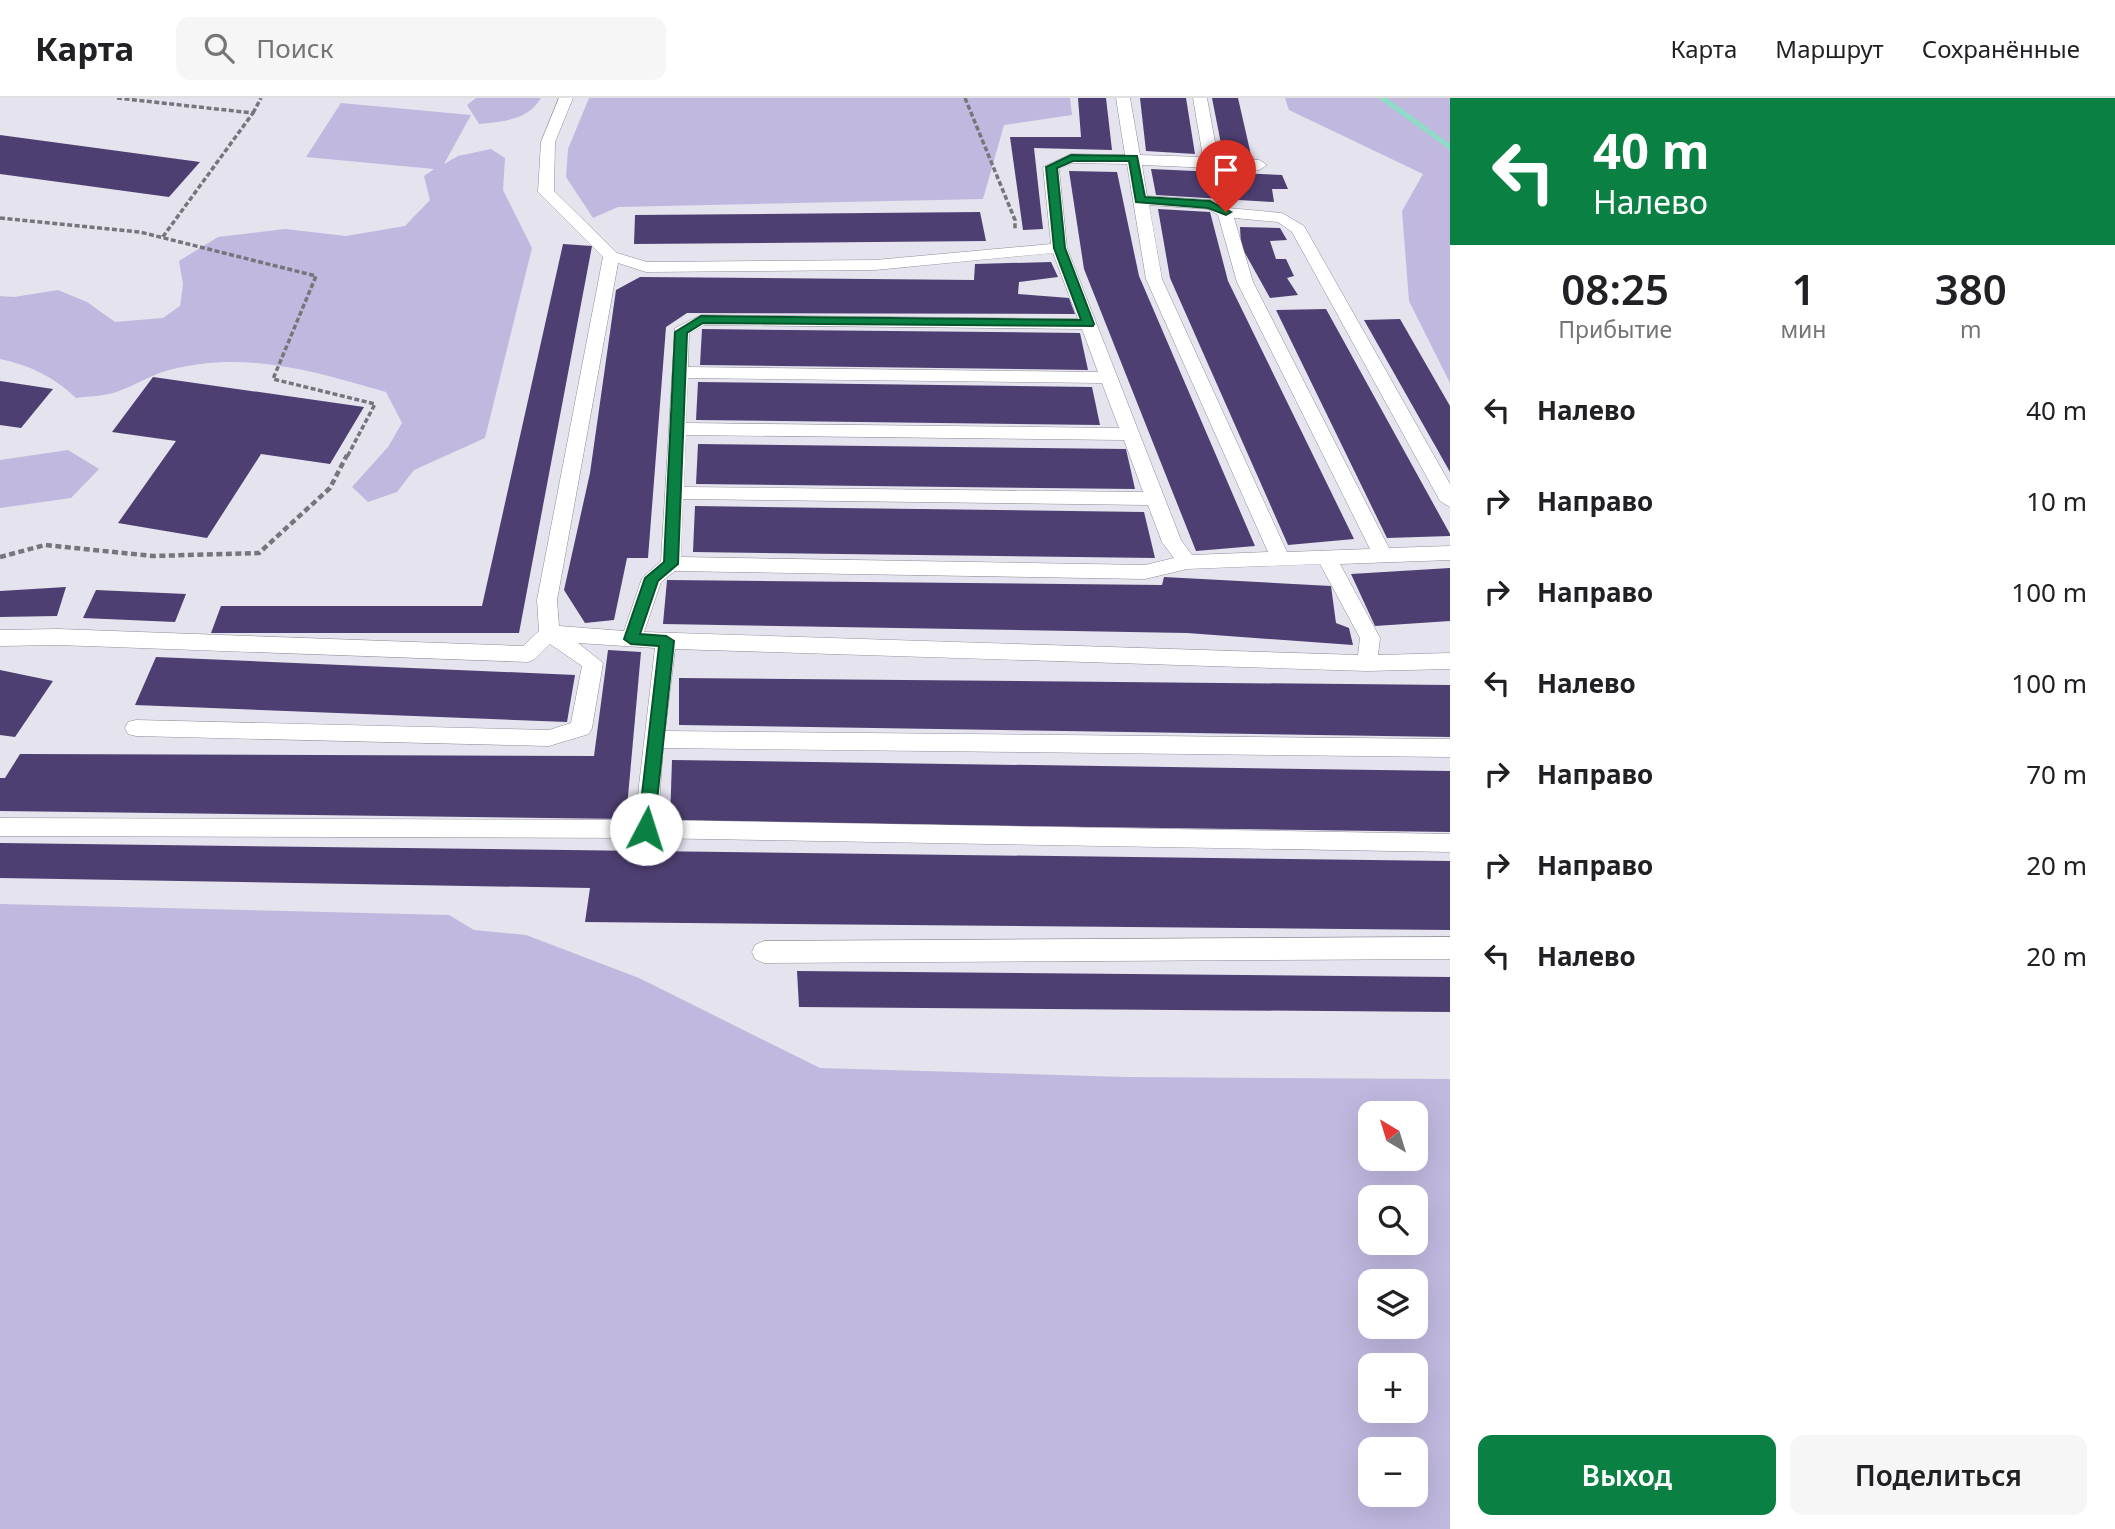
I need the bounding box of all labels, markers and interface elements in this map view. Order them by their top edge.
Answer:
search box [176,17,666,80]
text: Карта [35,26,134,71]
icon: search [200,29,238,67]
text: Поиск [256,30,333,66]
text: Карта [1670,32,1737,65]
text: Маршрут [1775,32,1884,65]
text: Сохранённые [1922,32,2080,65]
text: 40 m [1593,117,1710,183]
icon: left [1478,126,1569,217]
pin [1196,140,1256,212]
icon: arrive [1207,151,1245,189]
text: Налево [1593,180,1708,223]
text: 08:25 [1561,260,1669,317]
text: 1 [1791,260,1815,317]
text: 380 [1935,260,2007,317]
text: Прибытие [1558,313,1672,345]
text: мин [1780,313,1826,345]
text: m [1960,313,1982,345]
icon: left [1478,391,1516,429]
text: Налево [1537,392,1636,428]
text: 40 m [2026,392,2087,428]
icon: right [1478,482,1516,520]
text: Направо [1537,483,1653,519]
text: 10 m [2026,483,2087,519]
icon: right [1478,573,1516,611]
text: Направо [1537,574,1653,610]
text: 100 m [2011,574,2087,610]
icon: left [1478,664,1516,702]
text: Налево [1537,665,1636,701]
text: 100 m [2011,665,2087,701]
icon: right [1478,755,1516,793]
text: Направо [1537,756,1653,792]
text: 70 m [2026,756,2087,792]
position arrow [609,792,683,866]
icon: right [1478,846,1516,884]
text: Направо [1537,847,1653,883]
text: 20 m [2026,847,2087,883]
icon: left [1478,937,1516,975]
text: Налево [1537,938,1636,974]
text: 20 m [2026,938,2087,974]
north arrow [1358,1101,1428,1171]
map controls [1358,1101,1428,1507]
button: search [1358,1185,1428,1255]
button: layers [1358,1269,1428,1339]
button: + [1358,1353,1428,1423]
button: Выход [1478,1435,1776,1515]
button: Поделиться [1790,1435,2087,1515]
button: − [1358,1437,1428,1507]

